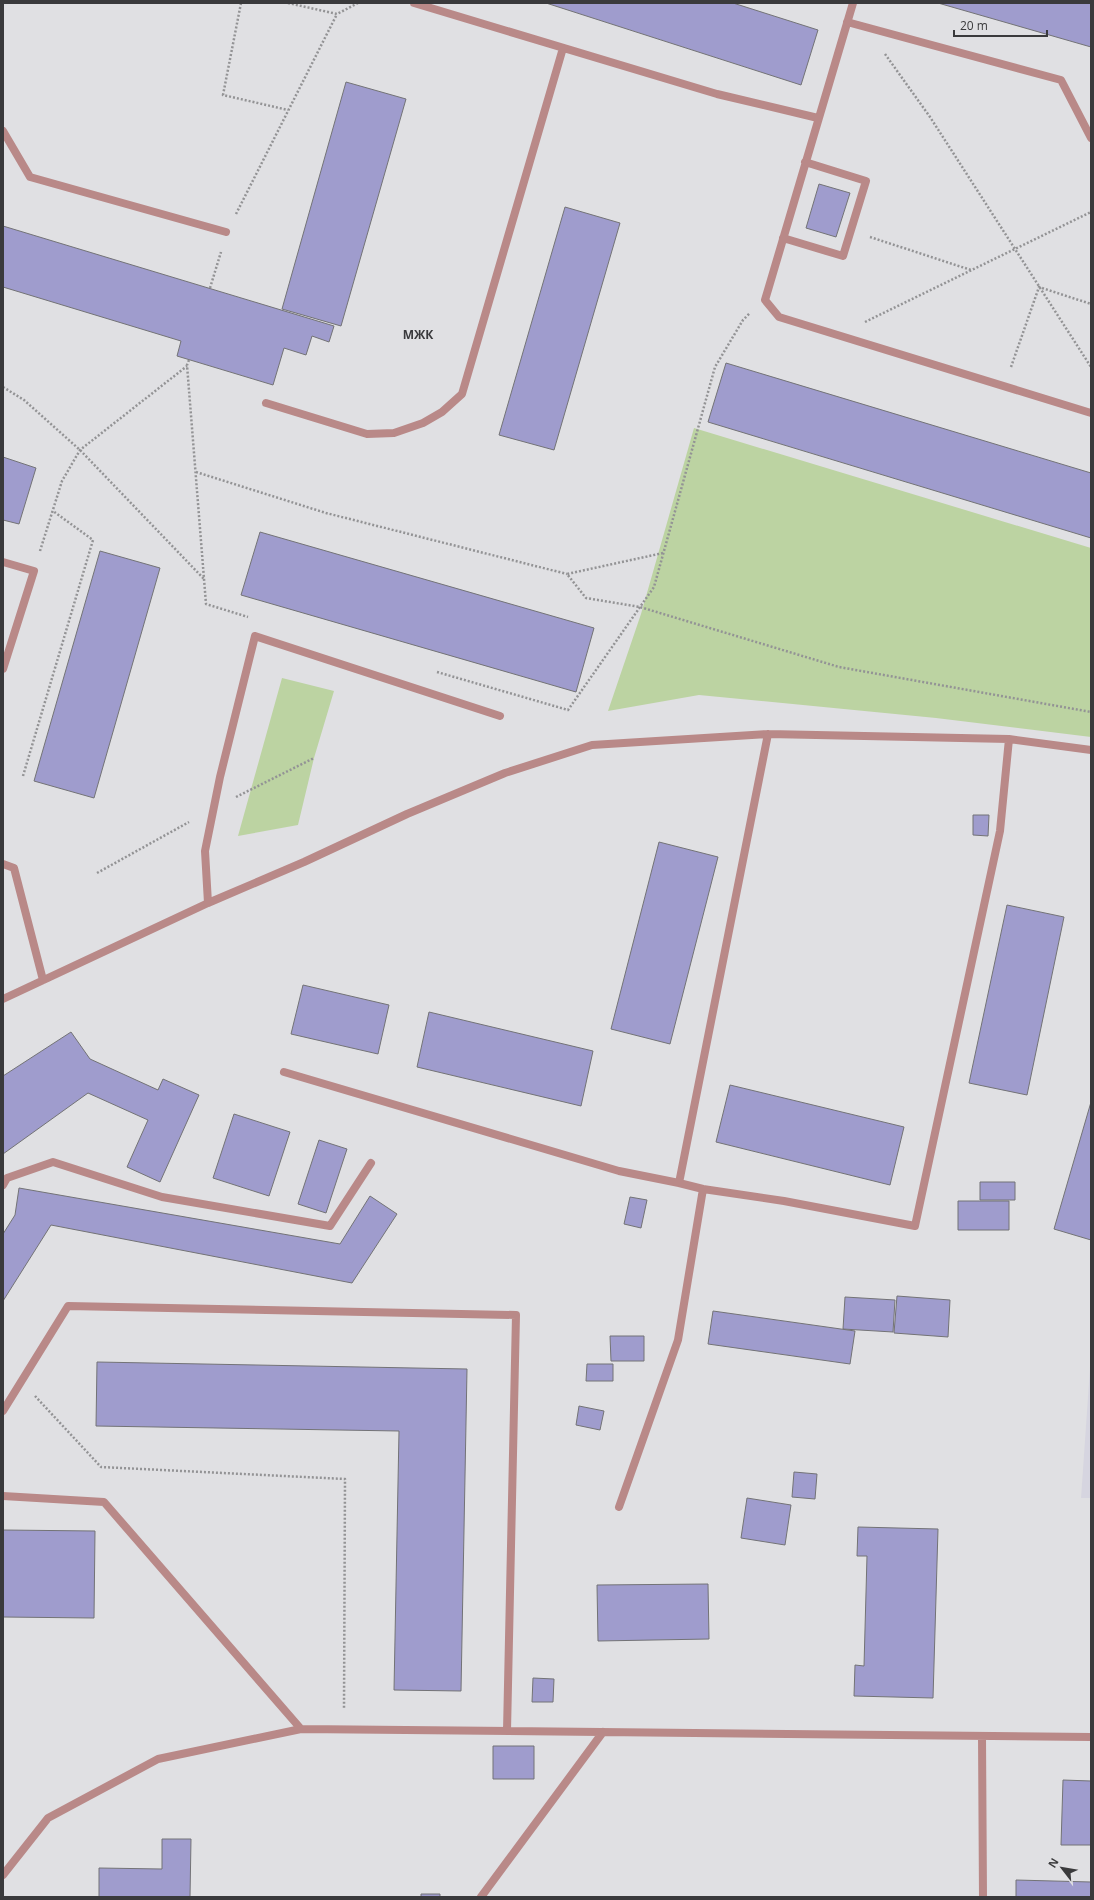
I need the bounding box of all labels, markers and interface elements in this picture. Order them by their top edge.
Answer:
scale bar [954,12,1047,38]
text: 20 m [960,17,988,34]
district label: МЖК [403,326,434,343]
north arrow [1042,1848,1082,1888]
text: N [1044,1855,1062,1870]

